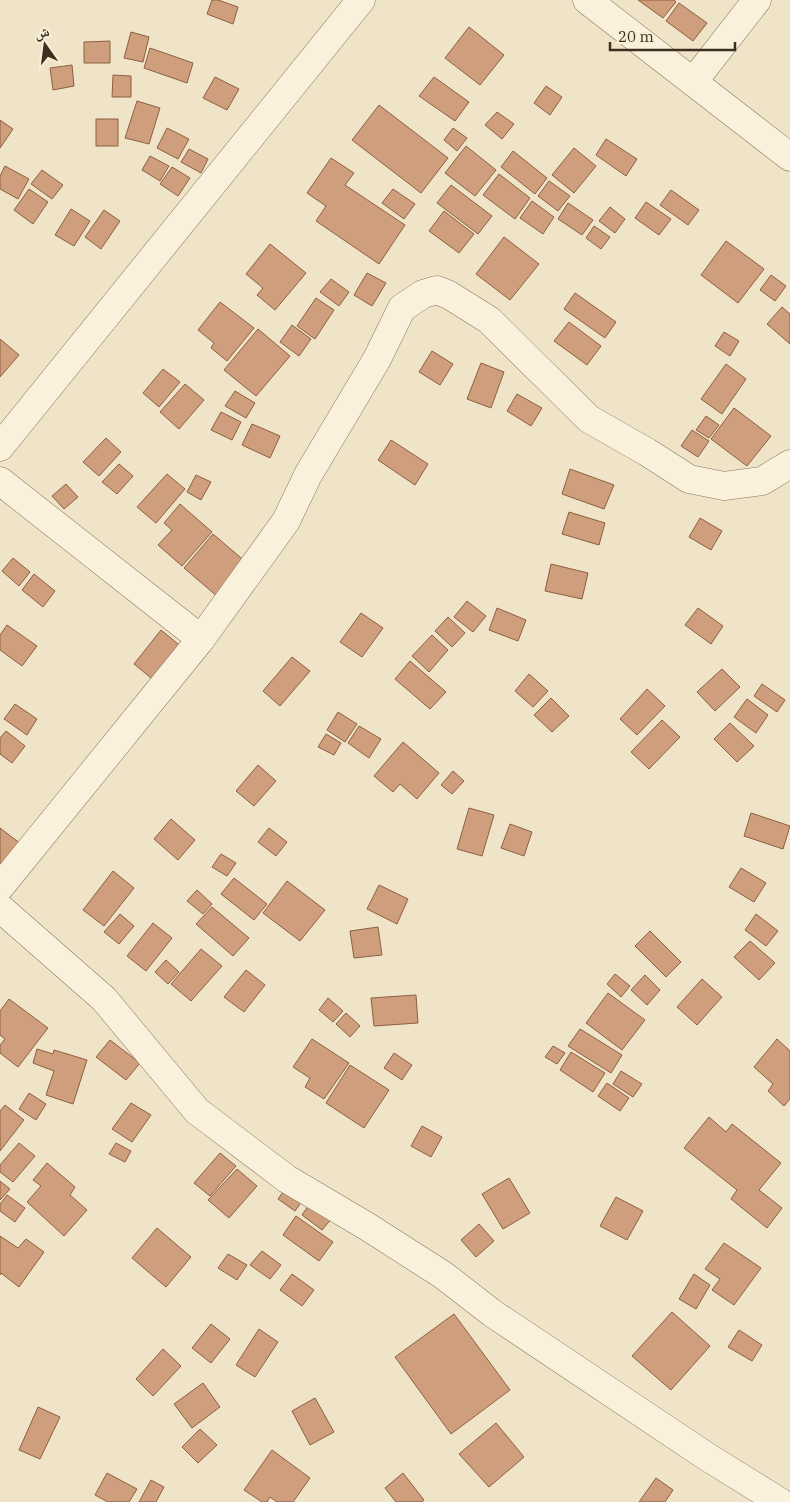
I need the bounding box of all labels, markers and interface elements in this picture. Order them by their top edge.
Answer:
north arrow [20,20,70,70]
scale bar [610,20,735,52]
text: ش [32,22,51,43]
text: 20 m [618,27,654,46]

